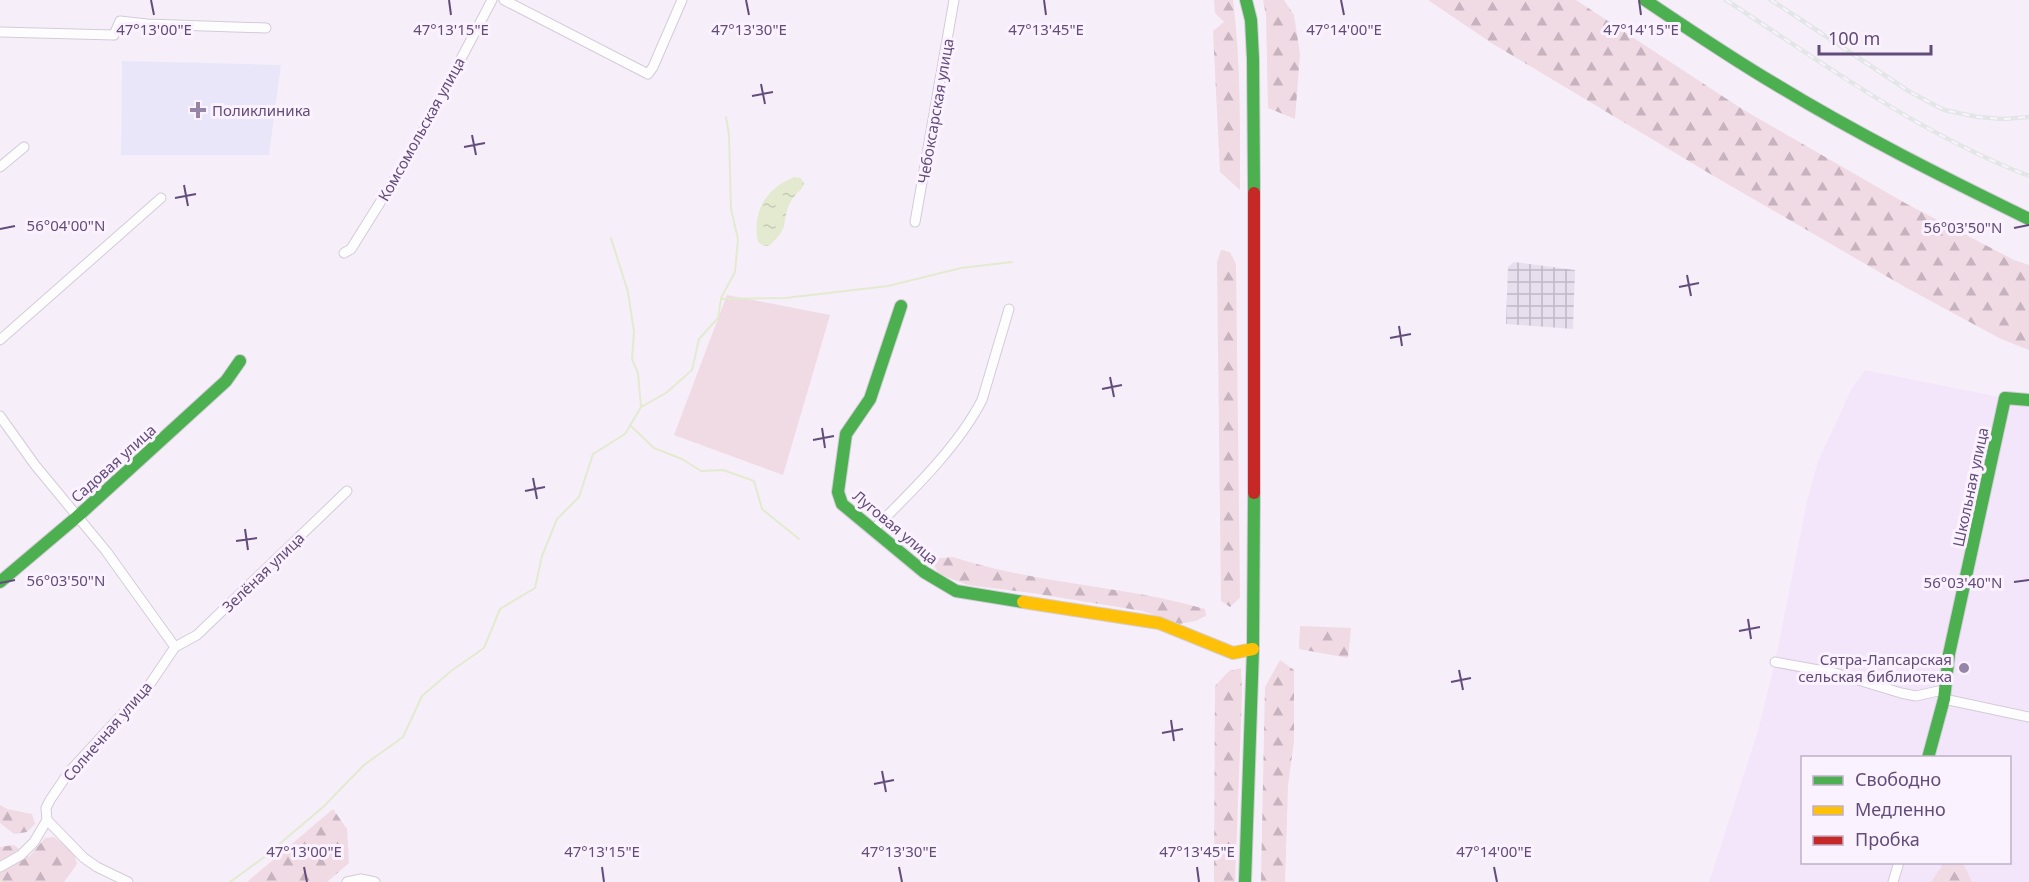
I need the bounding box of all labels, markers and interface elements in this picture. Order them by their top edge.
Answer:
scale bar [1819,18,1932,56]
text: 47°13'00"E [116,19,192,39]
text: 47°13'15"E [413,19,489,39]
text: 47°13'30"E [711,19,787,39]
text: 47°13'45"E [1008,19,1084,39]
text: 47°14'00"E [1306,19,1382,39]
text: 47°14'15"E [1603,19,1679,39]
text: 100 m [1828,26,1880,50]
street label: Чебоксарская улица [912,37,958,185]
street label: Комсомольская улица [373,53,469,205]
place label: Поликлиника [212,100,311,120]
marker: Поликлиника [189,101,207,119]
text: 56°04'00"N [27,215,105,235]
text: 56°03'50"N [1924,217,2002,237]
street label: Садовая улица [66,419,160,507]
street label: Школьная улица [1948,425,1992,549]
street label: Луговая улица [849,485,943,569]
street label: Зелёная улица [218,528,308,616]
text: 56°03'50"N [27,570,105,590]
text: 56°03'40"N [1924,572,2002,592]
place label: Сятра-Лапсарская сельская библиотека [1798,649,1952,686]
marker: Сятра-Лапсарская сельская библиотека [1957,661,1971,675]
street label: Солнечная улица [58,677,156,785]
legend [1801,756,2011,864]
text: Свободно [1855,767,1941,791]
text: Медленно [1855,797,1946,821]
text: Пробка [1855,827,1920,851]
text: 47°13'00"E [266,841,342,861]
text: 47°13'15"E [564,841,640,861]
text: 47°13'30"E [861,841,937,861]
text: 47°13'45"E [1159,841,1235,861]
text: 47°14'00"E [1456,841,1532,861]

